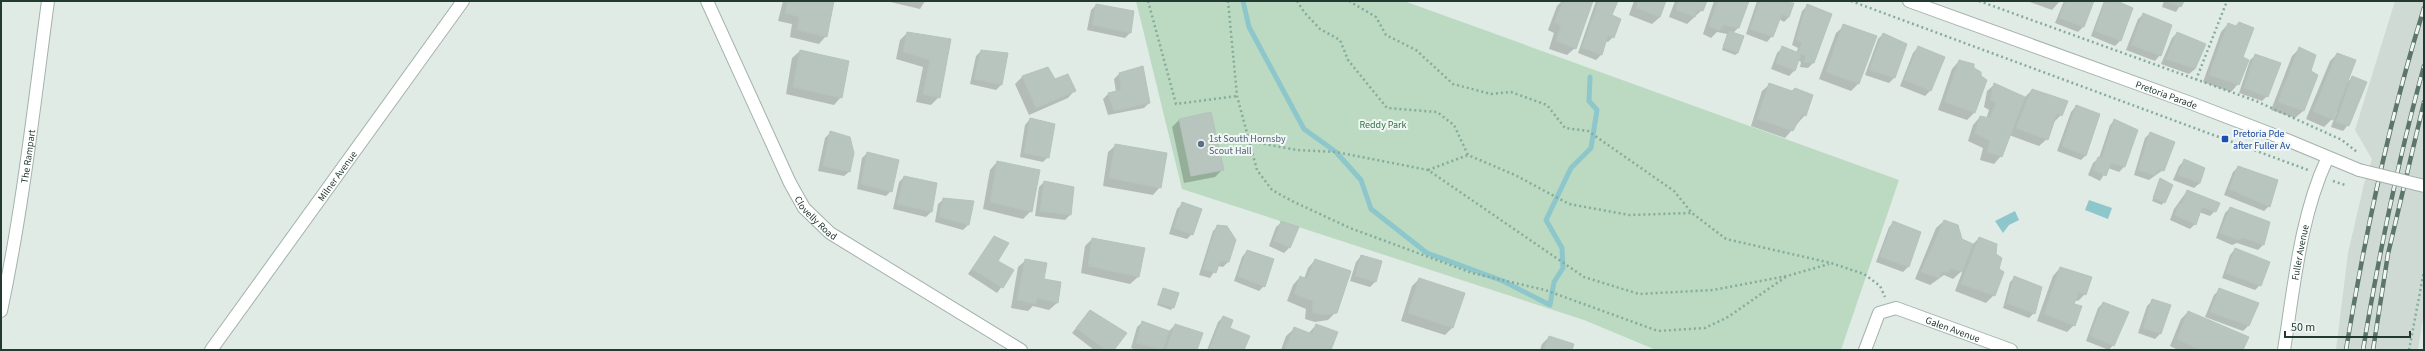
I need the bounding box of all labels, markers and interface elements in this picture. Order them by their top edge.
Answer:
street label: Pretoria Parade [2134,78,2199,113]
park label: Reddy Park [1359,118,1407,132]
place label: Pretoria Pde after Fuller Av [2233,127,2290,153]
street label: The Rampart [18,128,39,184]
place label: 1st South Hornsby Scout Hall [1209,132,1286,158]
marker: Pretoria Pde after Fuller Av [2220,134,2230,144]
marker: 1st South Hornsby Scout Hall [1196,139,1206,149]
street label: Milner Avenue [315,148,361,204]
street label: Clovelly Road [791,194,840,244]
street label: Fuller Avenue [2288,223,2313,281]
street label: Galen Avenue [1923,313,1982,346]
scale bar [2285,313,2410,339]
text: 50 m [2291,319,2315,336]

